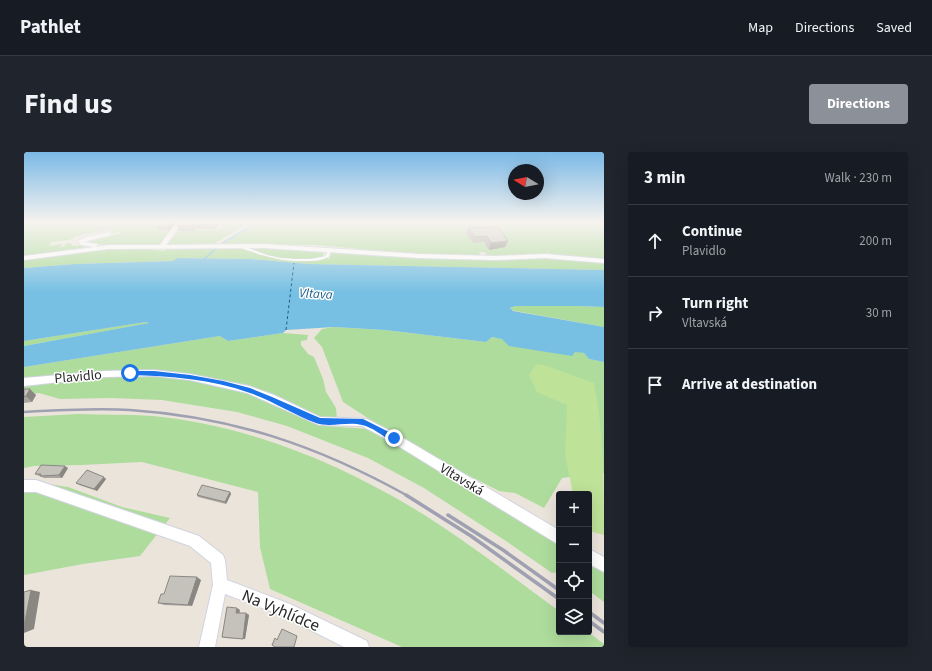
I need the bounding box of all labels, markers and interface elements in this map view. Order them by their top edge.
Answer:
text: Pathlet [20,14,81,41]
text: Map [748,18,773,38]
text: Directions [795,18,854,38]
text: Saved [876,18,912,38]
text: Find us [24,84,112,124]
button: Directions [809,84,908,124]
north arrow [508,164,544,200]
text: 3 min [644,166,685,190]
text: Walk · 230 m [824,169,892,187]
text: Continue [682,221,742,242]
icon: ahead [644,230,666,252]
text: 200 m [859,232,892,250]
text: Plavidlo [682,242,726,260]
water label: Vltava [299,284,333,304]
text: Turn right [682,293,748,314]
icon: right [644,302,666,324]
text: 30 m [866,304,892,322]
text: Vltavská [682,314,727,332]
route start [121,364,139,382]
street label: Plavidlo [54,365,103,389]
icon: arrive [644,374,666,396]
text: Arrive at destination [682,374,817,395]
route end [385,429,403,447]
street label: Vltavská [436,459,487,501]
map controls [556,491,592,635]
button: + [556,491,592,527]
button: − [556,527,592,563]
button: locate [556,563,592,599]
street label: Na Vyhlídce [238,584,323,638]
button: layers [556,599,592,635]

